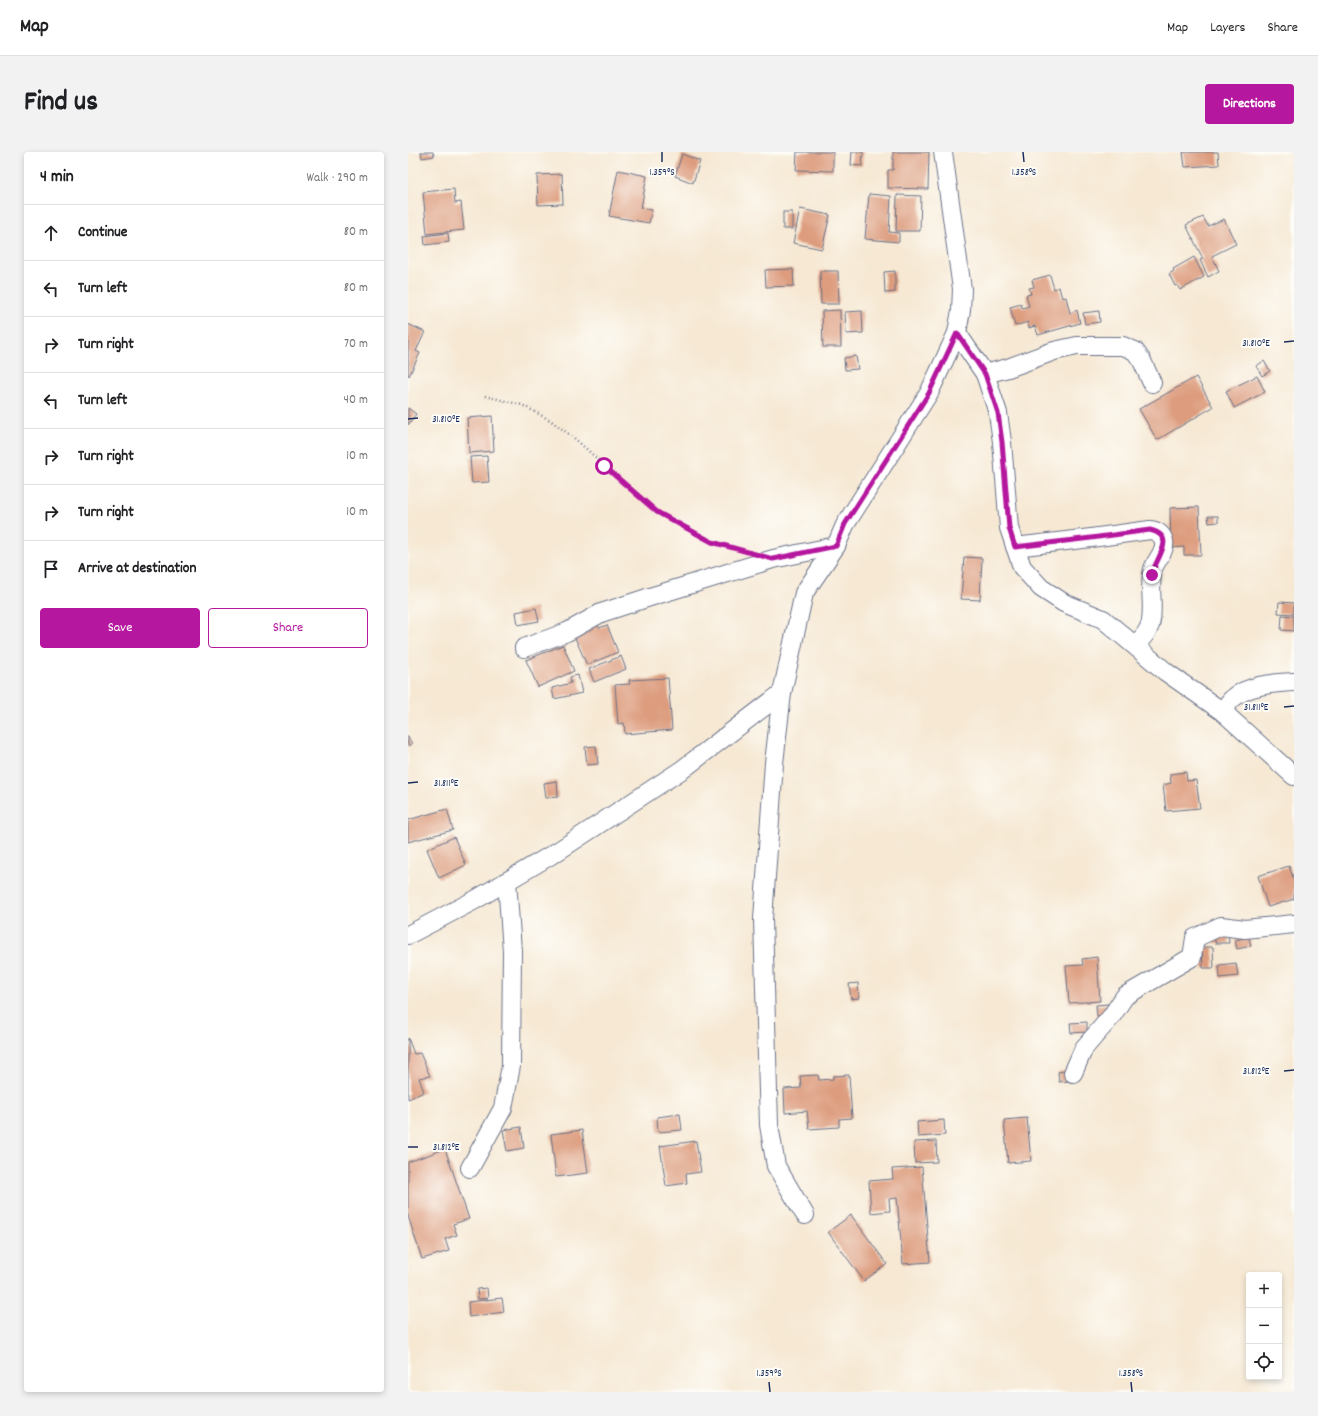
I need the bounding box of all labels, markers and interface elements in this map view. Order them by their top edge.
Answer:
text: Map [20,14,49,41]
text: Map [1167,18,1188,38]
text: Layers [1210,18,1245,38]
text: Share [1267,18,1298,38]
text: Find us [24,84,98,124]
button: Directions [1205,84,1294,124]
text: 4 min [40,166,74,190]
text: 1.359°S [649,166,675,180]
text: 1.358°S [1012,166,1036,180]
text: Walk · 290 m [306,169,368,188]
icon: ahead [40,222,62,244]
text: Continue [78,222,127,244]
text: 80 m [344,223,368,242]
icon: left [40,278,62,300]
text: Turn left [78,278,127,300]
text: 80 m [344,279,368,298]
icon: right [40,334,62,356]
text: Turn right [78,334,134,356]
text: 70 m [344,335,368,354]
text: 31.810°E [1242,337,1270,351]
icon: left [40,390,62,412]
text: Turn left [78,390,127,412]
text: 40 m [344,391,368,410]
text: 31.810°E [432,413,460,427]
icon: right [40,446,62,468]
text: Turn right [78,446,134,468]
text: 10 m [346,447,368,466]
route start [595,457,613,475]
icon: right [40,502,62,524]
text: Turn right [78,502,134,524]
text: 10 m [346,503,368,522]
icon: arrive [40,558,62,580]
text: Arrive at destination [78,558,196,580]
route end [1143,566,1161,584]
button: Save [40,608,200,648]
button: Share [208,608,368,648]
text: 31.811°E [1244,701,1269,715]
text: 31.811°E [434,777,459,791]
text: 31.812°E [1243,1065,1270,1079]
text: 31.812°E [433,1141,460,1155]
map controls [1246,1272,1282,1380]
button: + [1246,1272,1282,1308]
button: − [1246,1308,1282,1344]
button: locate [1246,1344,1282,1380]
text: 1.359°S [756,1367,782,1381]
text: 1.358°S [1119,1367,1143,1381]

